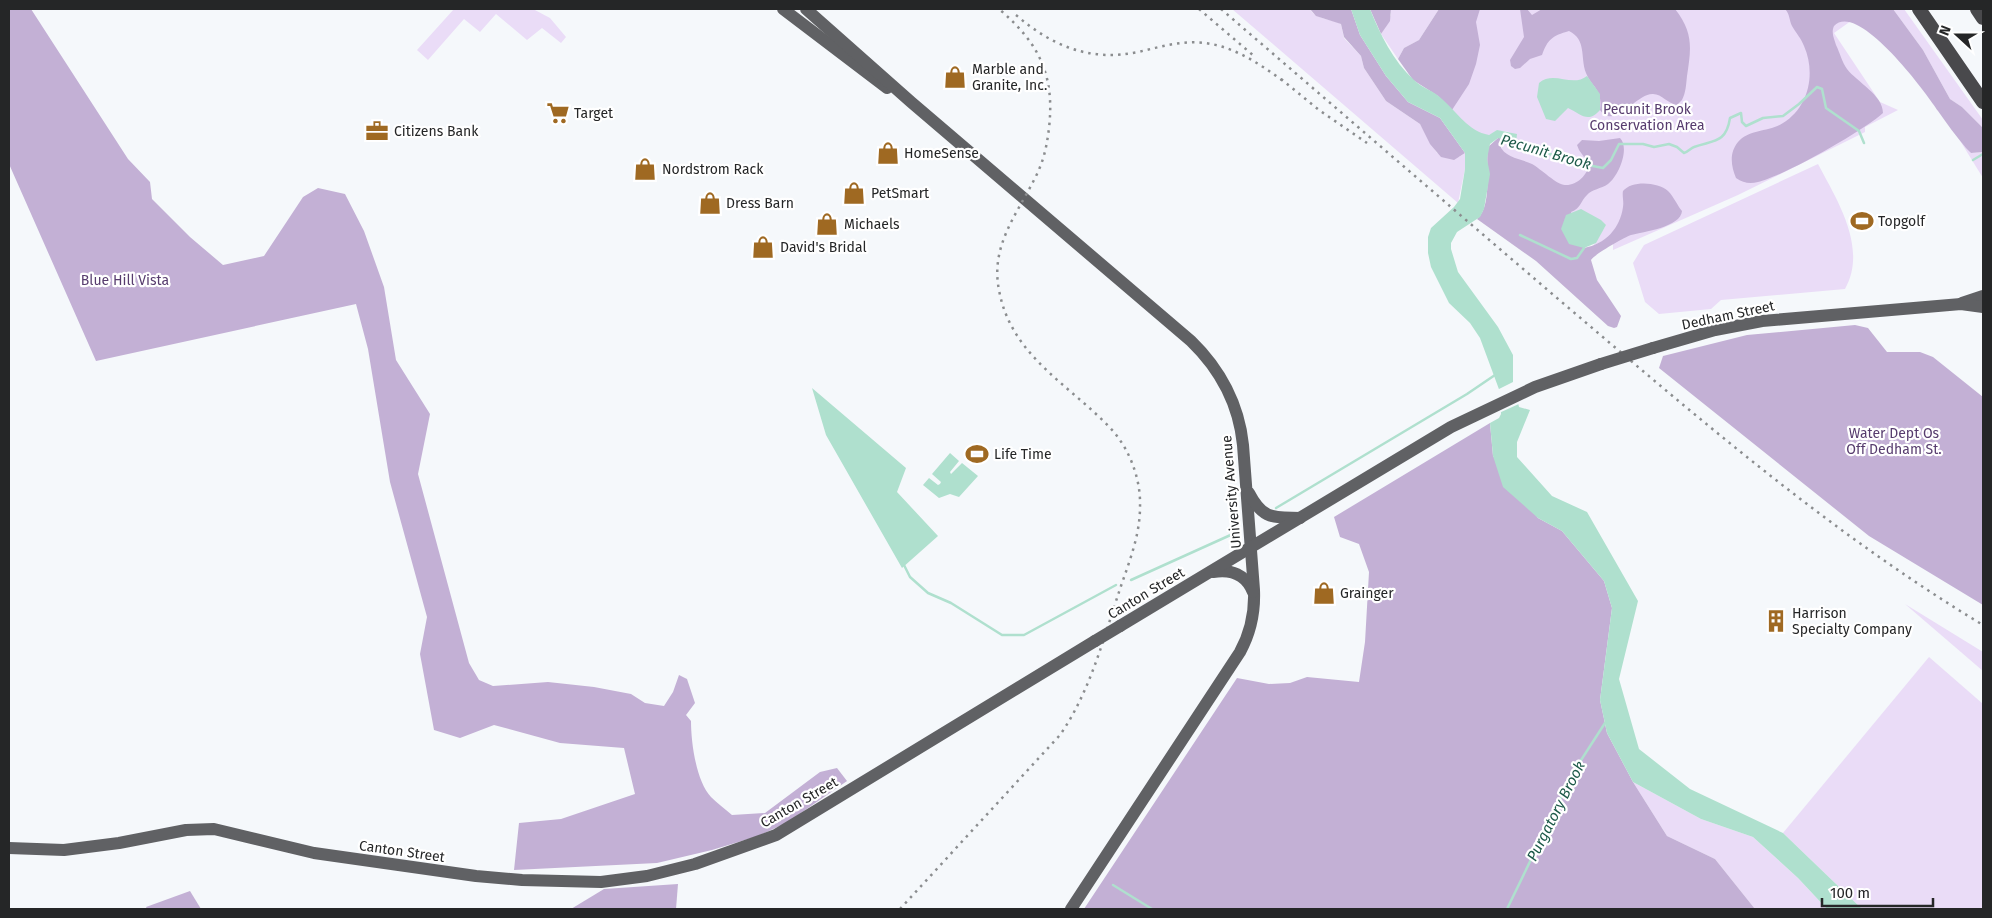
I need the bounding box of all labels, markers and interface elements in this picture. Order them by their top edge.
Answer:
north arrow [1932,10,1982,60]
text: N [1936,23,1955,38]
place label: Marble and Granite, Inc. [972,61,1047,94]
shop icon: Marble and Granite, Inc. [942,64,968,90]
supermarket icon: Target [545,100,571,126]
park label: Pecunit Brook Conservation Area [1590,101,1705,134]
place label: Target [574,105,614,122]
office icon: Citizens Bank [364,118,390,144]
place label: Citizens Bank [394,123,479,140]
water label: Pecunit Brook [1499,130,1593,174]
shop icon: HomeSense [875,140,901,166]
place label: HomeSense [904,145,979,162]
shop icon: Nordstrom Rack [632,156,658,182]
place label: Nordstrom Rack [662,161,764,178]
shop icon: PetSmart [841,180,867,206]
place label: PetSmart [871,185,930,202]
shop icon: Dress Barn [697,190,723,216]
place label: Dress Barn [726,195,794,212]
sports icon: Topgolf [1849,208,1875,234]
shop icon: Michaels [814,211,840,237]
place label: Topgolf [1878,213,1926,230]
place label: Michaels [844,216,900,233]
shop icon: David's Bridal [750,234,776,260]
place label: David's Bridal [780,239,866,256]
park label: Blue Hill Vista [81,272,169,289]
street label: Dedham Street [1680,297,1777,334]
park label: Water Dept Os Off Dedham St. [1846,425,1942,458]
street label: University Avenue [1218,435,1245,549]
sports icon: Life Time [964,441,990,467]
place label: Life Time [994,446,1052,463]
street label: Canton Street [1105,563,1188,623]
shop icon: Grainger [1311,580,1337,606]
place label: Grainger [1340,585,1394,602]
place label: Harrison Specialty Company [1792,605,1912,638]
building icon: Harrison Specialty Company [1763,608,1789,634]
water label: Purgatory Brook [1523,758,1589,864]
street label: Canton Street [758,773,842,831]
street label: Canton Street [358,837,447,866]
scale bar [1822,876,1933,908]
text: 100 m [1830,884,1870,902]

